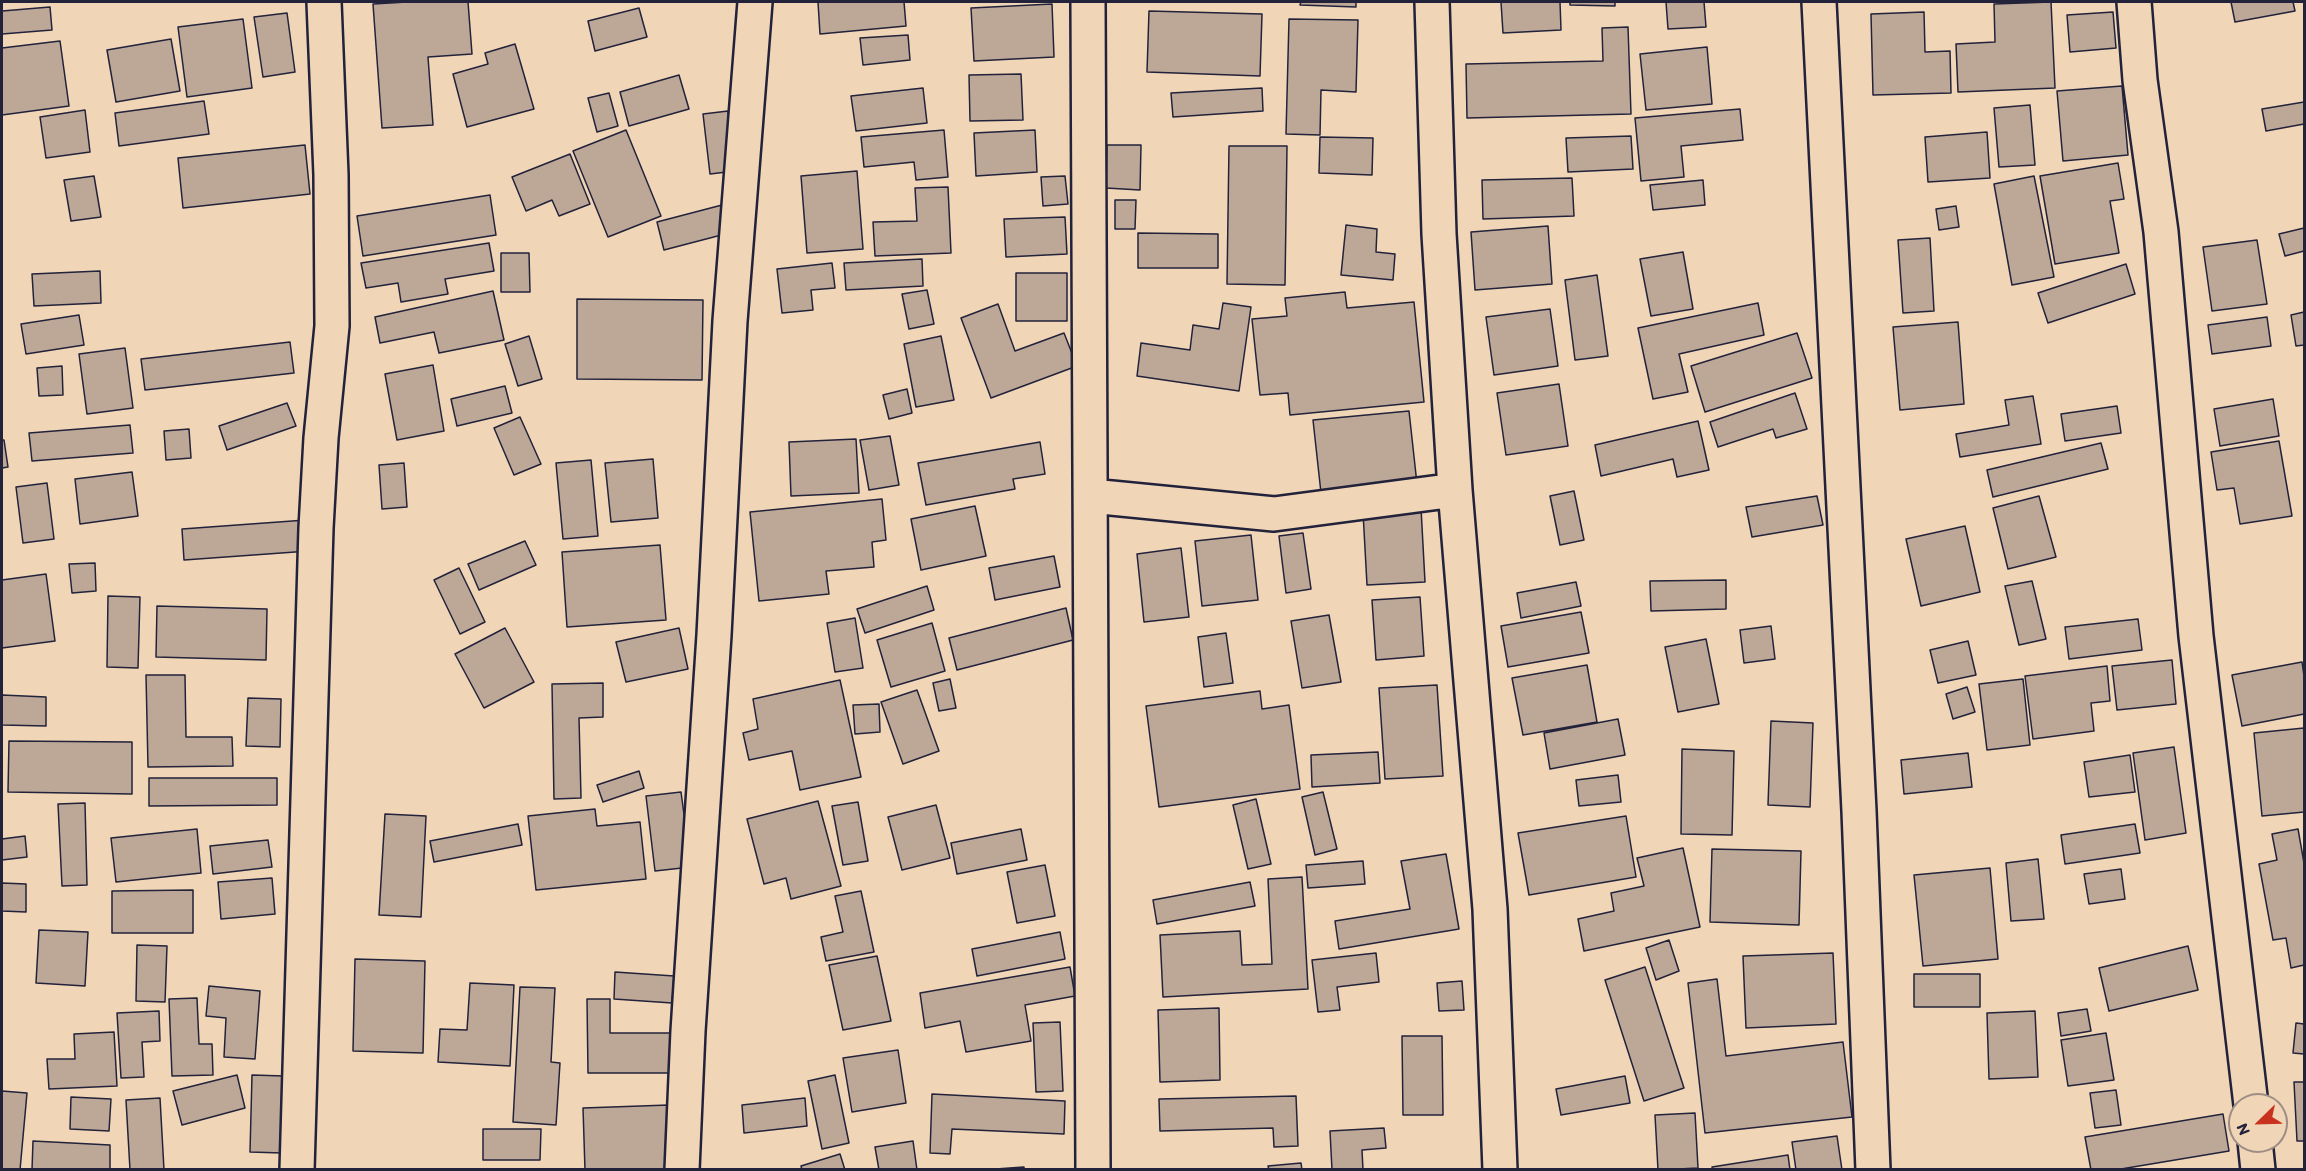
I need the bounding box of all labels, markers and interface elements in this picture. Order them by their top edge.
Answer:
north arrow [2228,1093,2288,1153]
text: N [2232,1121,2254,1138]

